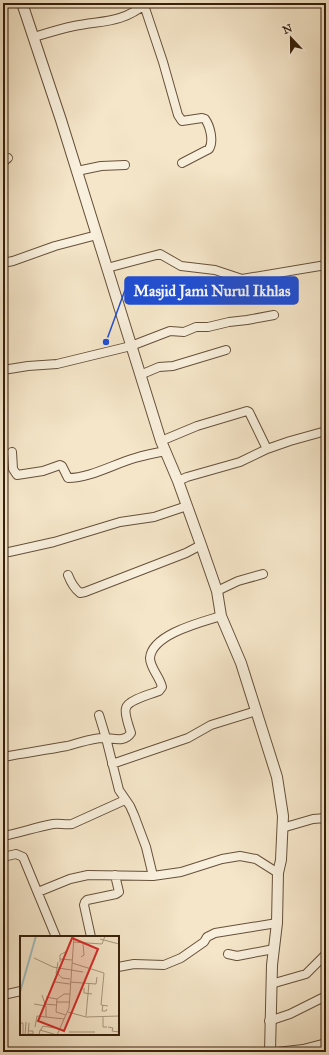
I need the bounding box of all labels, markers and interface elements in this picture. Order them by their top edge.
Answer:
north arrow [271,18,311,58]
text: N [281,21,295,37]
callout: Masjid Jami Nurul Ikhlas [125,277,298,304]
text: Masjid Jami Nurul Ikhlas [134,282,291,301]
inset map [20,936,119,1035]

